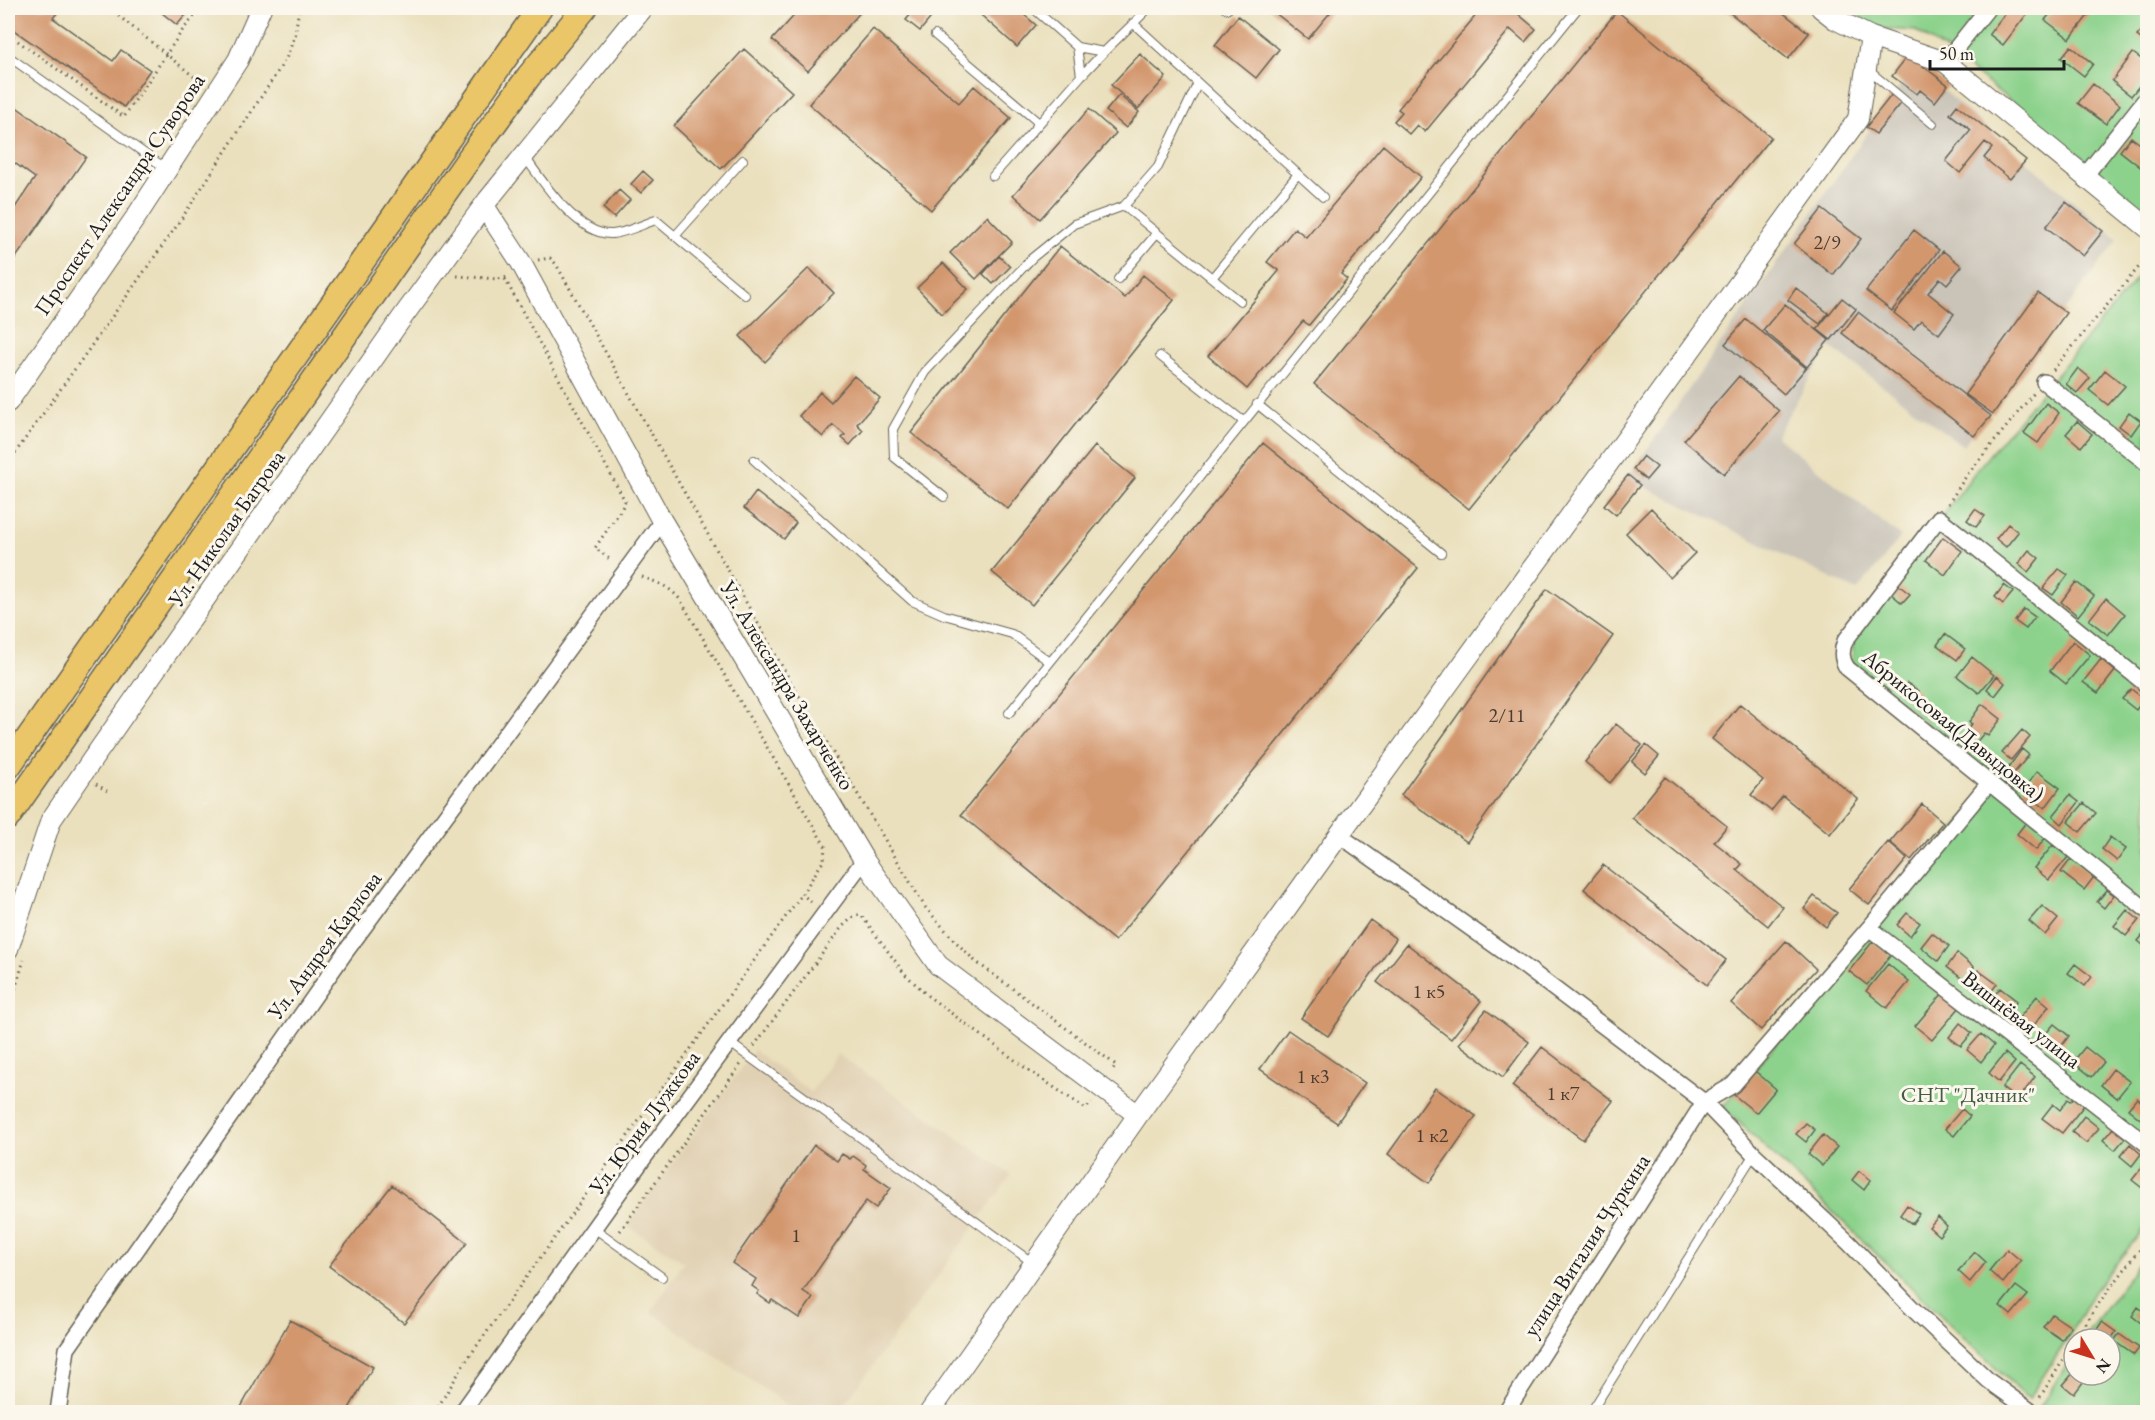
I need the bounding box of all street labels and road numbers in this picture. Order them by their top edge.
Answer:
street label: Проспект Александра Суворова [27,67,212,321]
street label: Ул. Николая Багрова [161,444,292,613]
street label: Ул. Александра Захарченко [713,574,862,795]
street label: Абрикосовая(Давыдовка) [1856,642,2051,808]
street label: Ул. Андрея Карлова [260,865,388,1026]
street label: Вишнёвая улица [1956,964,2087,1075]
street label: Ул. Юрия Лужкова [582,1044,707,1201]
street label: улица Виталия Чуркина [1516,1148,1657,1342]

